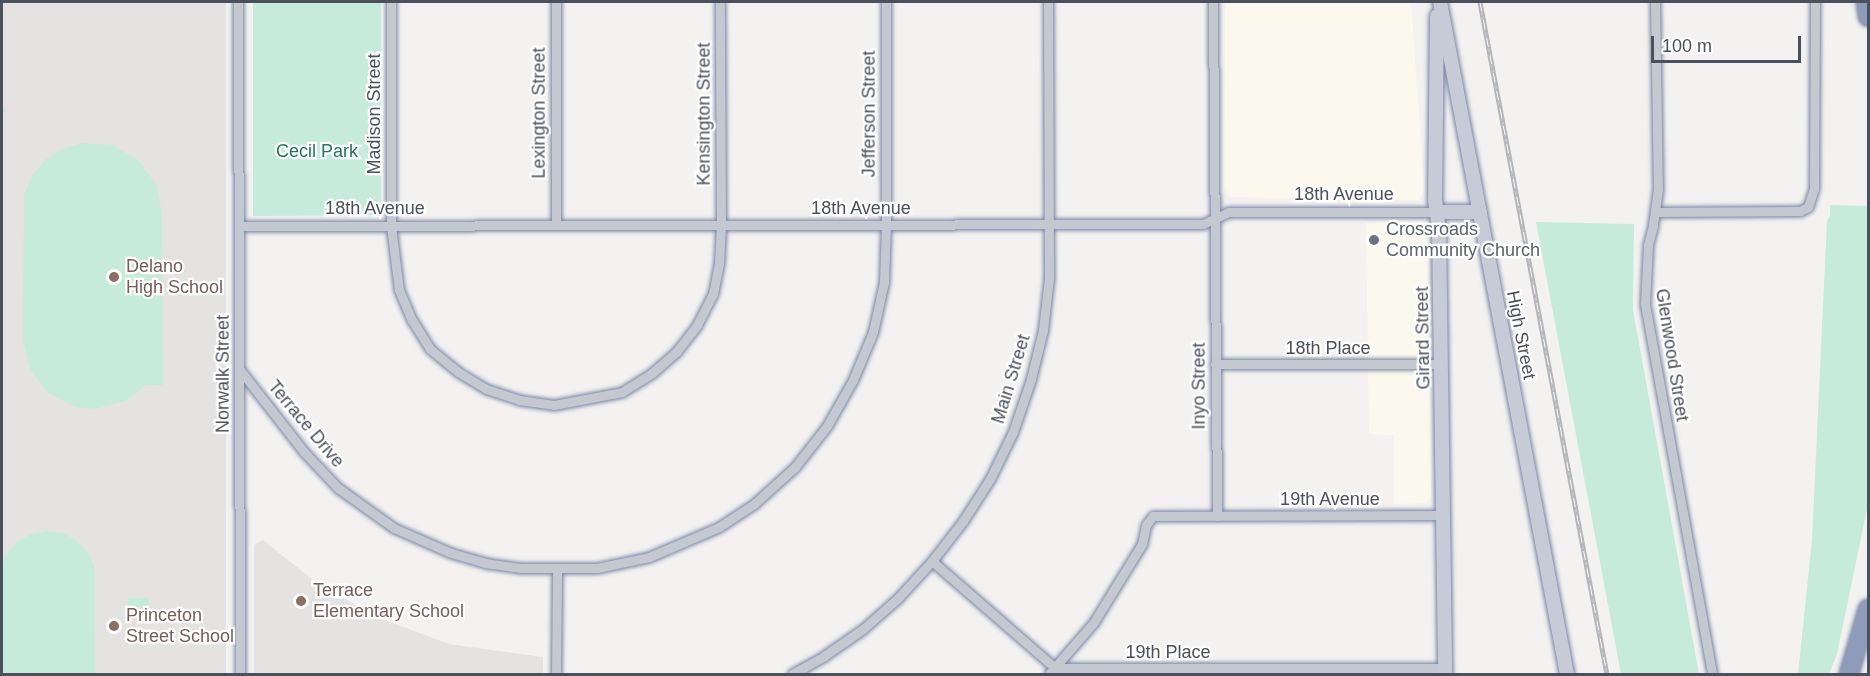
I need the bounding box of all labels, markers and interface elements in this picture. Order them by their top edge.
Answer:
scale bar [1654,24,1804,62]
text: 100 m [1662,36,1712,56]
street label: Kensington Street [693,42,715,186]
street label: Lexington Street [528,47,550,179]
street label: Jefferson Street [858,51,880,177]
street label: Madison Street [363,53,385,175]
park label: Cecil Park [276,140,358,162]
street label: 18th Avenue [1294,183,1394,205]
street label: 18th Avenue [325,197,425,219]
street label: 18th Avenue [811,197,911,219]
place label: Crossroads Community Church [1386,219,1540,262]
marker: Crossroads Community Church [1367,233,1381,247]
place label: Delano High School [126,256,223,298]
marker: Delano High School [107,270,121,284]
street label: Girard Street [1411,286,1435,390]
street label: Glenwood Street [1651,287,1693,423]
street label: High Street [1502,289,1540,381]
street label: Norwalk Street [212,315,234,433]
street label: Main Street [987,332,1035,426]
street label: 18th Place [1285,337,1371,359]
street label: Inyo Street [1188,342,1210,430]
street label: Terrace Drive [263,376,349,472]
street label: 19th Avenue [1280,488,1380,510]
place label: Terrace Elementary School [313,580,464,622]
marker: Terrace Elementary School [294,594,308,608]
place label: Princeton Street School [126,605,234,648]
marker: Princeton Street School [107,619,121,633]
street label: 19th Place [1125,641,1211,663]

